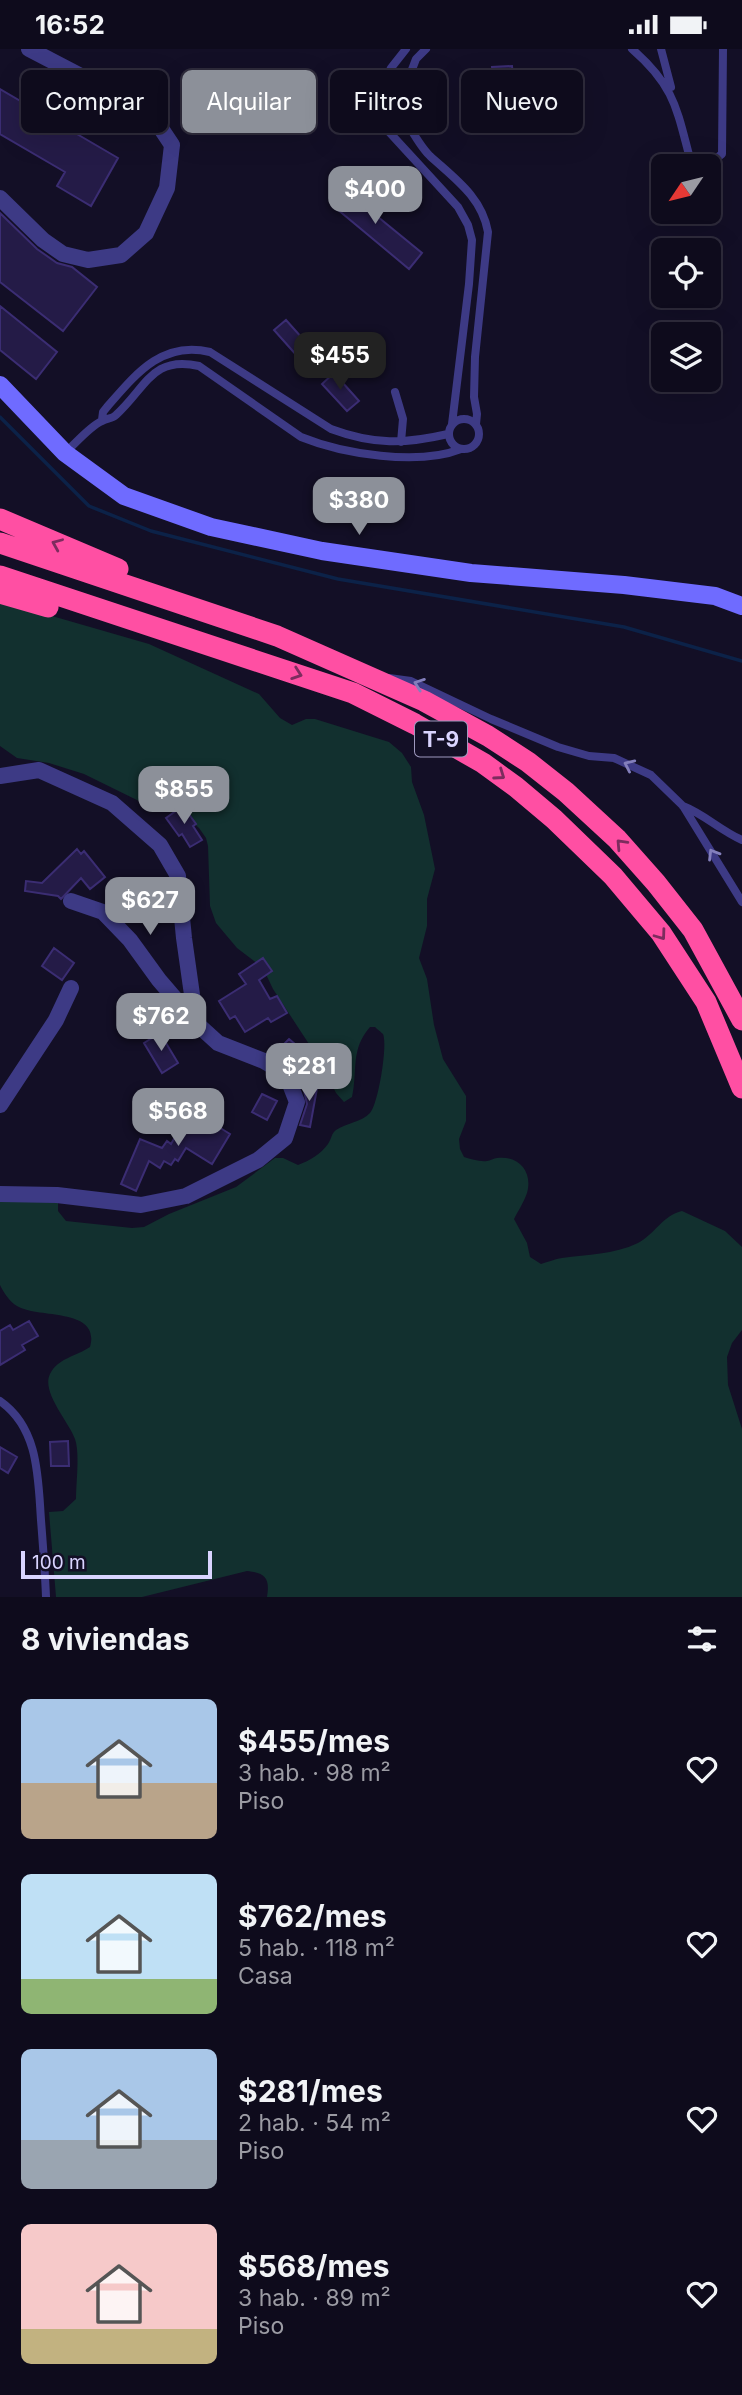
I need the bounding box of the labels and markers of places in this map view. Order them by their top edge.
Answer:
pin: $400 [334,167,416,226]
pin: $455 [299,333,381,392]
pin: $380 [318,477,400,537]
pin: $855 [143,767,225,826]
pin: $627 [109,877,191,937]
pin: $762 [120,993,202,1053]
pin: $281 [268,1044,350,1103]
pin: $568 [137,1089,219,1148]

